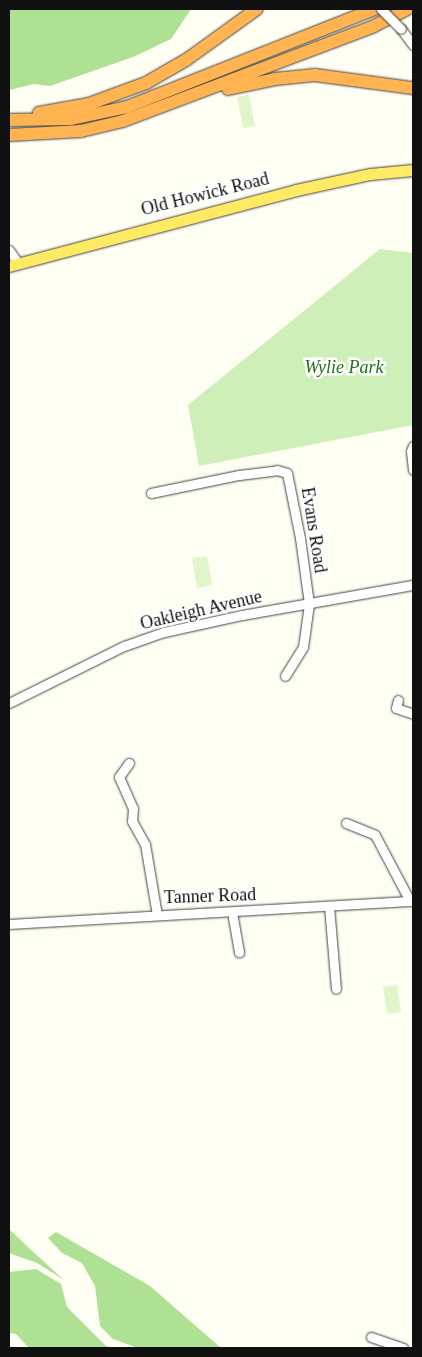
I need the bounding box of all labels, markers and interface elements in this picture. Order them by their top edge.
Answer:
street label: Old Howick Road [139,168,271,220]
park label: Wylie Park [305,356,383,378]
street label: Evans Road [297,486,331,574]
street label: Oakleigh Avenue [138,585,264,635]
street label: Tanner Road [164,884,256,908]

